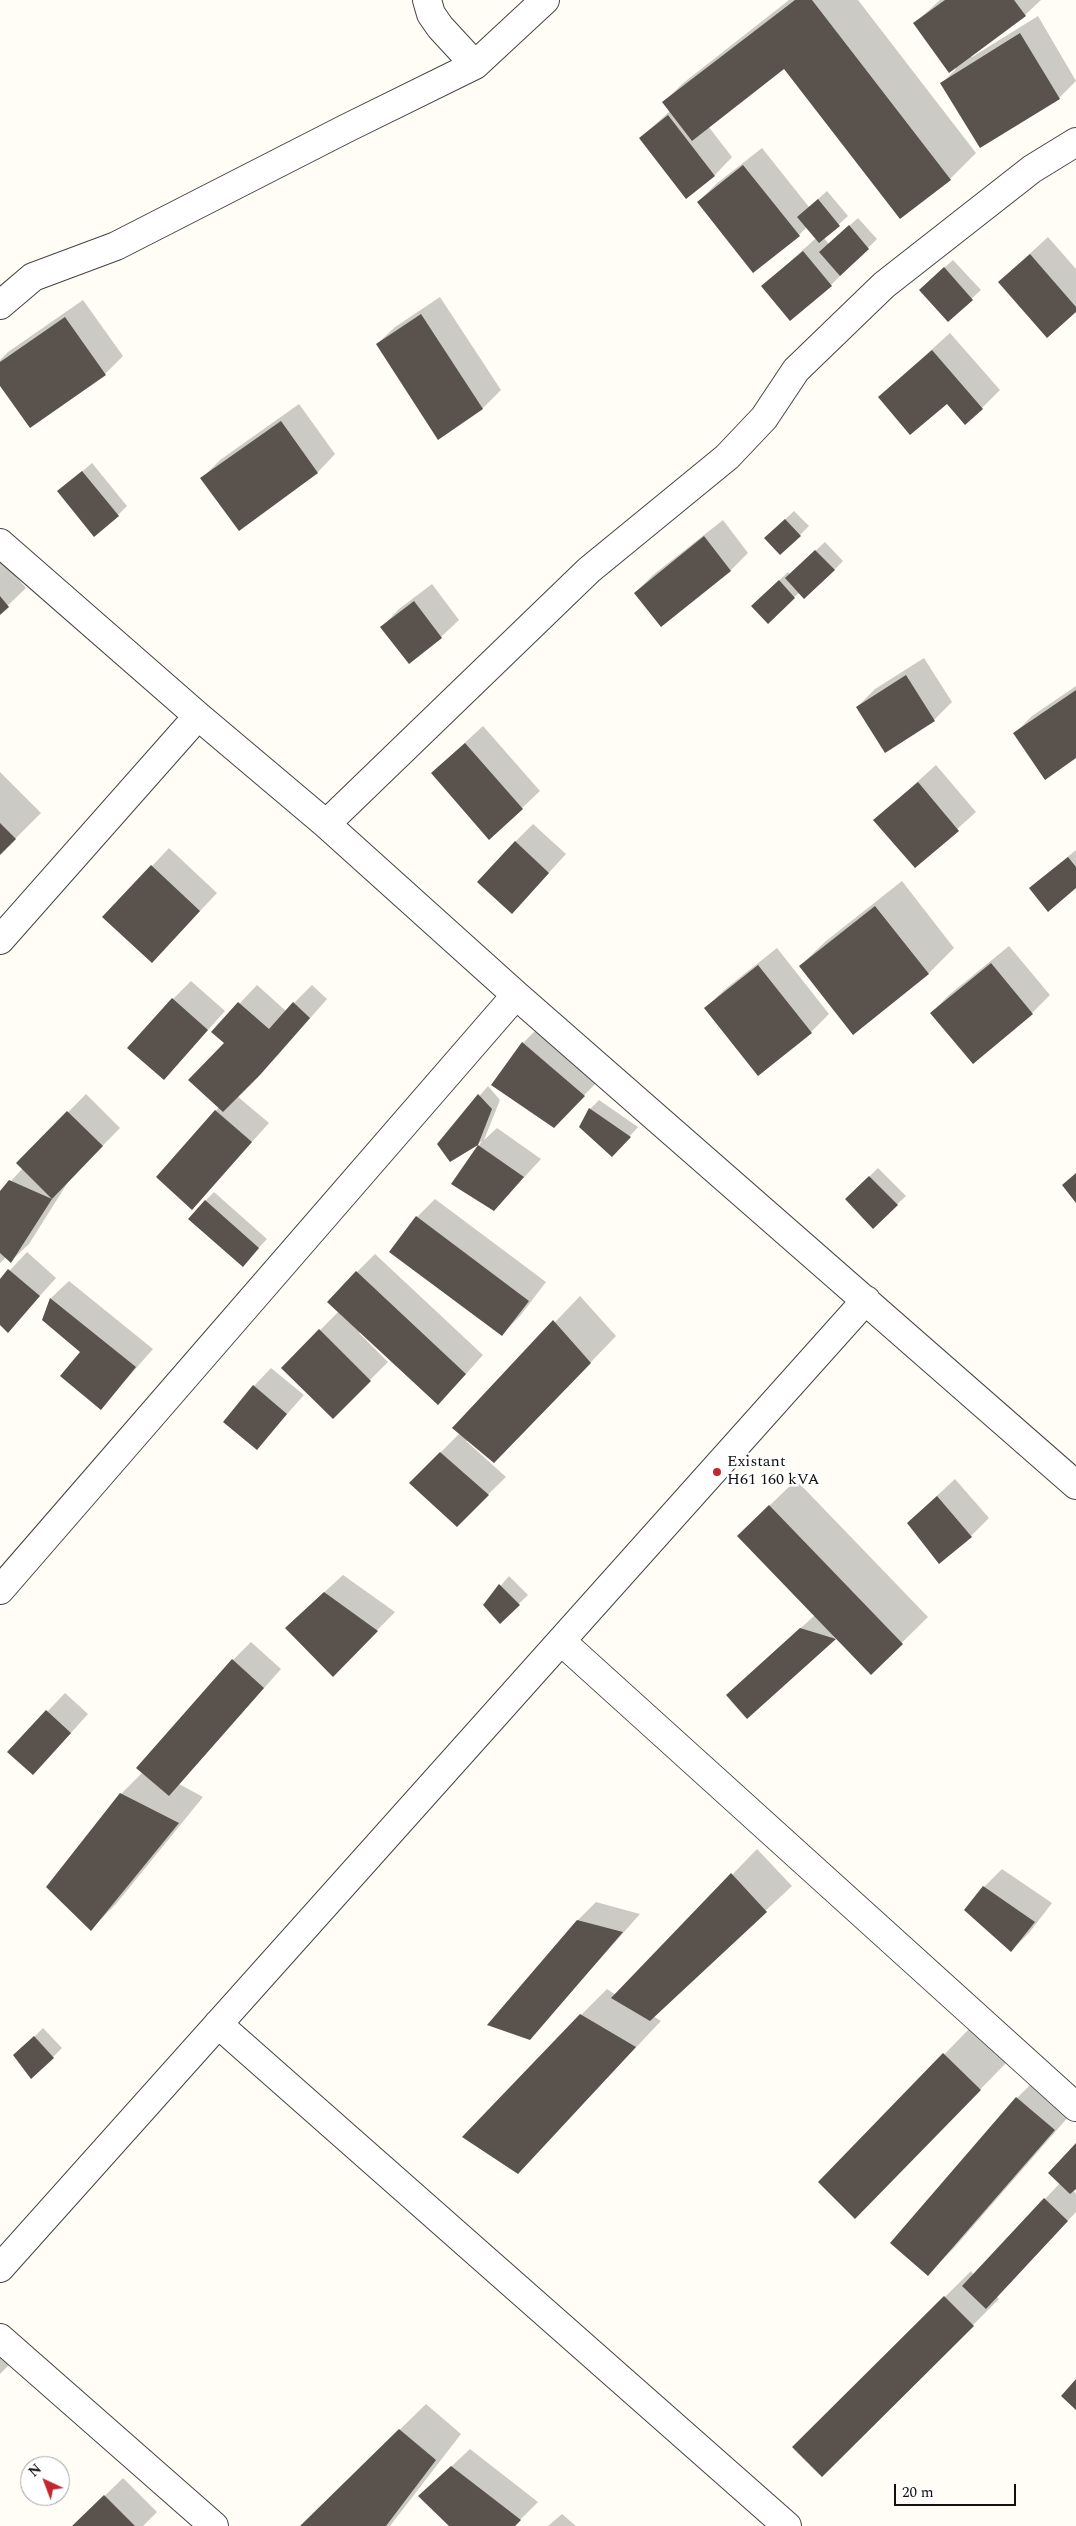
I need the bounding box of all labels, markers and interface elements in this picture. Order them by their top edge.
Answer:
place label: Existant H61 160 kVA [727,1453,819,1491]
marker: Existant H61 160 kVA [711,1466,723,1478]
north arrow [20,2456,70,2506]
text: N [24,2459,46,2482]
scale bar [896,2474,1018,2506]
text: 20 m [902,2481,934,2504]

